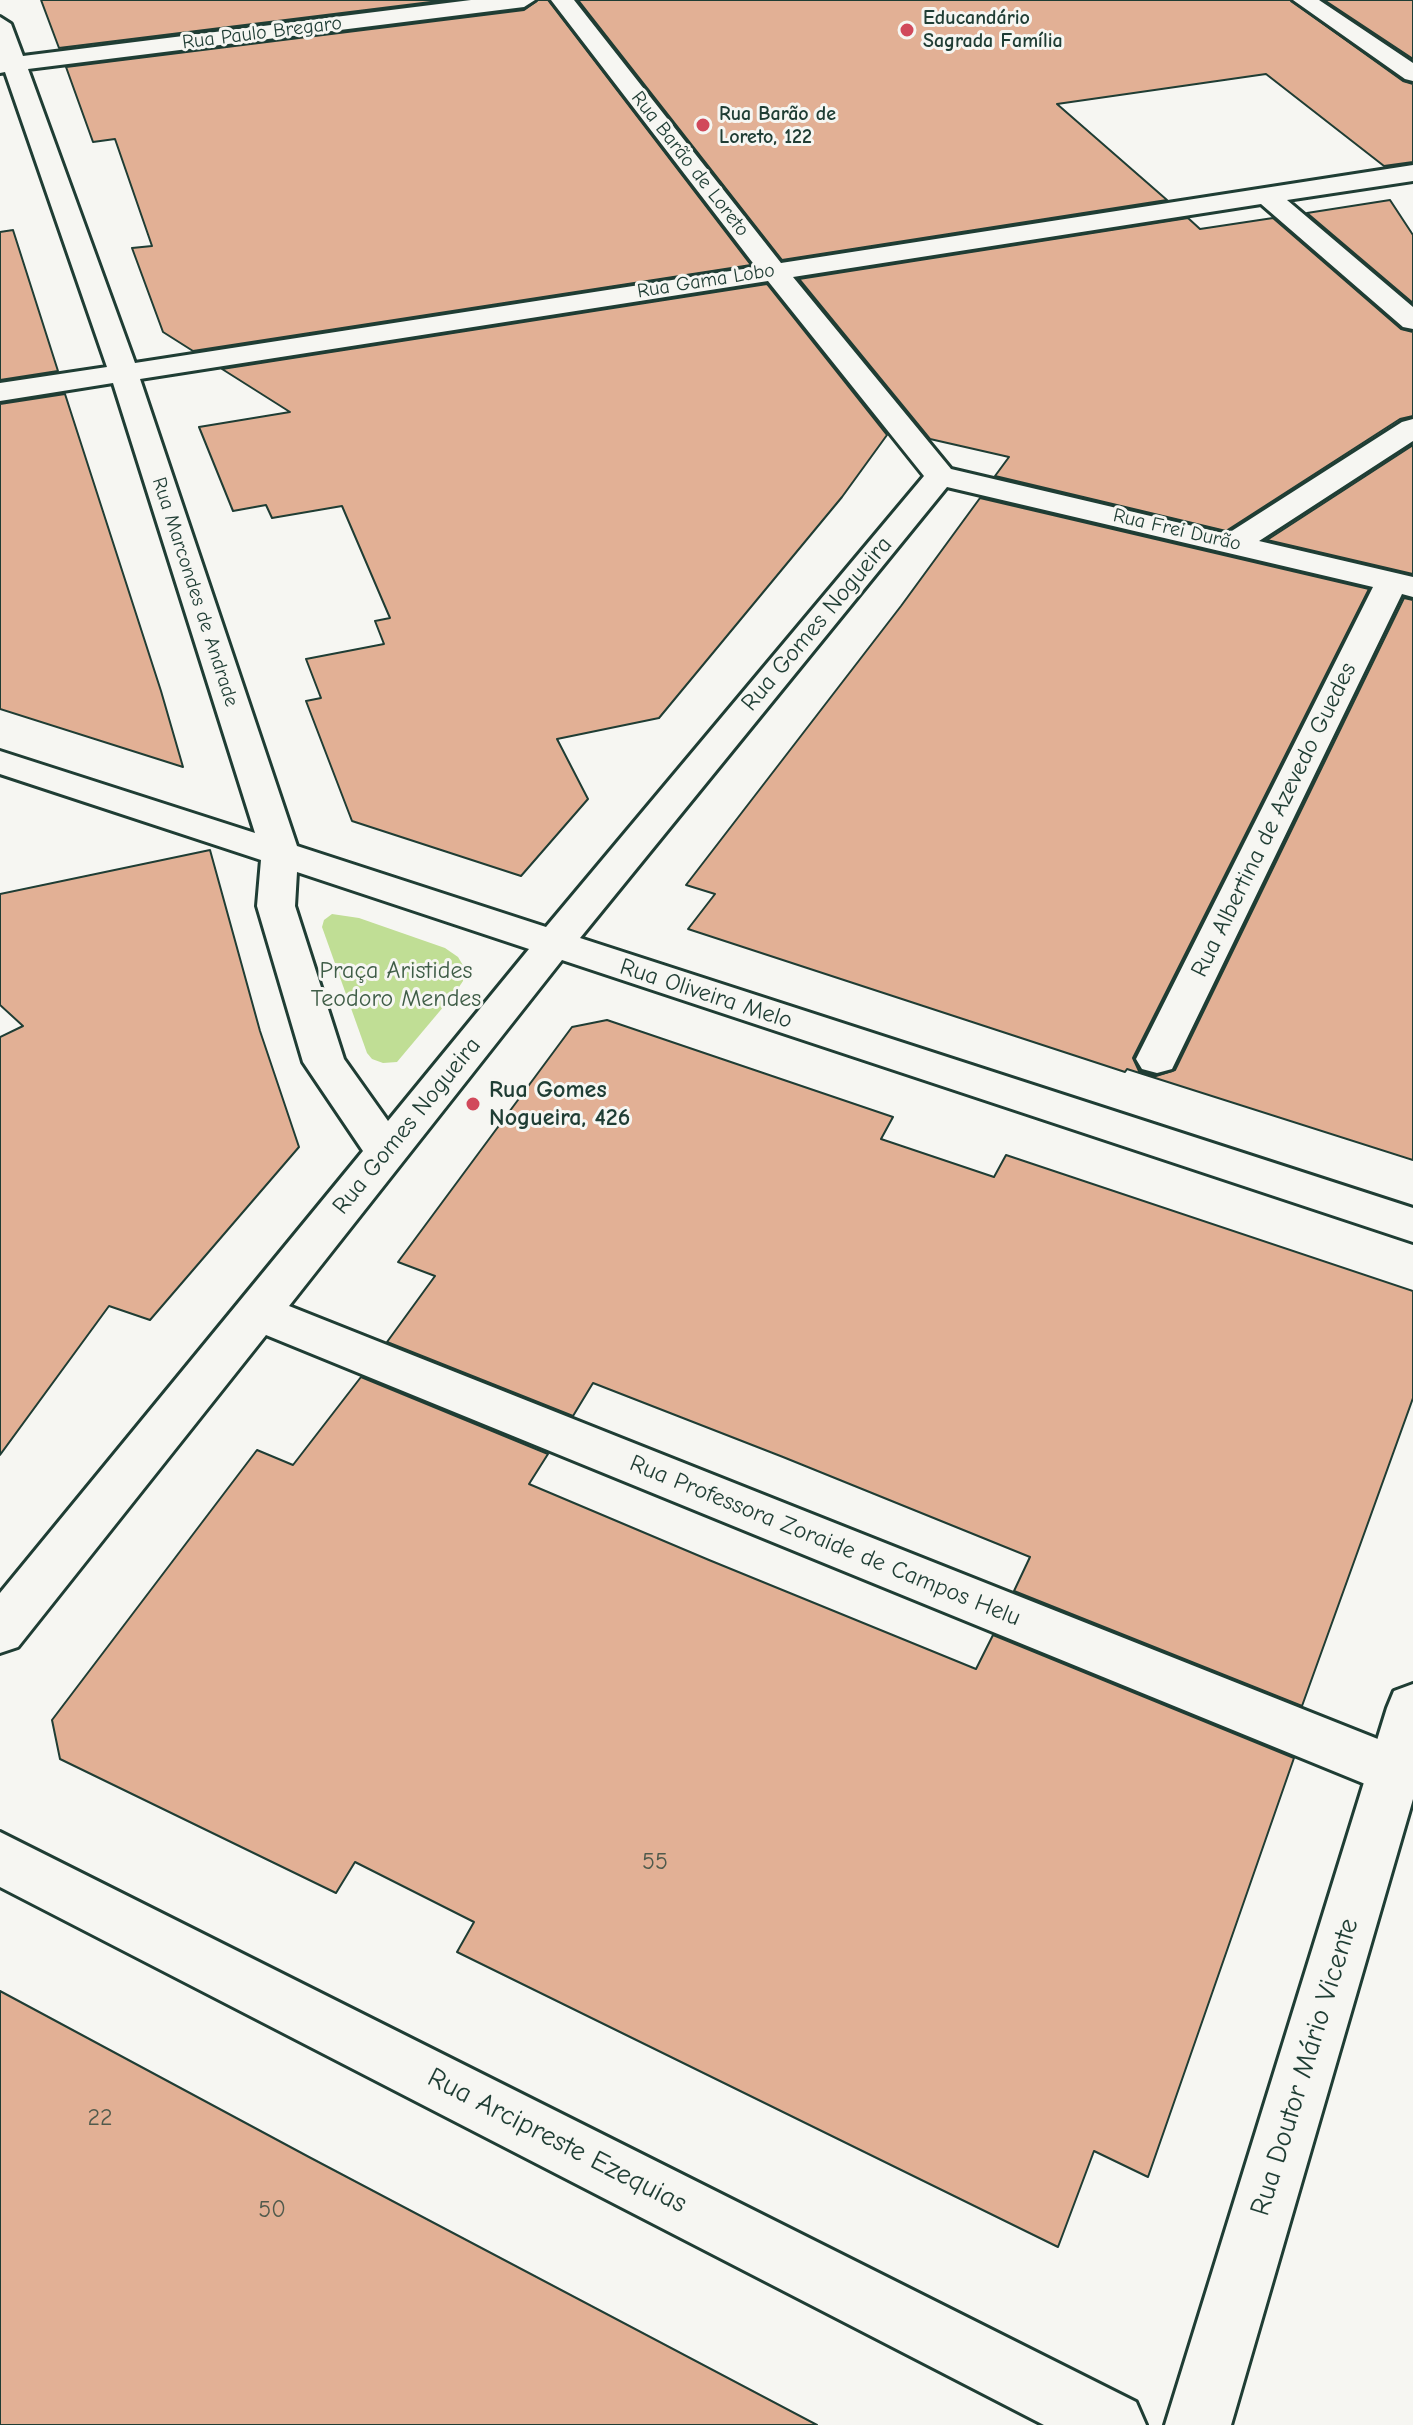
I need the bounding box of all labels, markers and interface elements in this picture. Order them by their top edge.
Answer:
place label: Educandário Sagrada Família [923,6,1063,53]
street label: Rua Paulo Bregaro [181,11,343,55]
marker: Educandário Sagrada Família [898,21,916,39]
street label: Rua Barão de Loreto [626,87,754,241]
place label: Rua Barão de Loreto, 122 [719,102,836,149]
marker: Rua Barão de Loreto, 122 [694,116,712,134]
street label: Rua Gama Lobo [636,258,776,304]
street label: Rua Marcondes de Andrade [147,474,243,710]
street label: Rua Frei Durão [1111,504,1243,556]
street label: Rua Gomes Nogueira [736,531,898,717]
street label: Rua Albertina de Azevedo Guedes [1185,658,1363,982]
street label: Rua Oliveira Melo [616,953,796,1035]
park label: Praça Aristides Teodoro Mendes [311,957,481,1013]
street label: Rua Gomes Nogueira [327,1032,487,1220]
place label: Rua Gomes Nogueira, 426 [489,1076,630,1132]
marker: Rua Gomes Nogueira, 426 [464,1095,482,1113]
street label: Rua Professora Zoraide de Campos Helu [625,1449,1025,1633]
house number: 55 [642,1848,668,1876]
street label: Rua Doutor Mário Vicente [1244,1914,1366,2220]
street label: Rua Arcipreste Ezequias [422,2061,692,2221]
house number: 22 [87,2104,113,2132]
house number: 50 [258,2196,286,2224]

